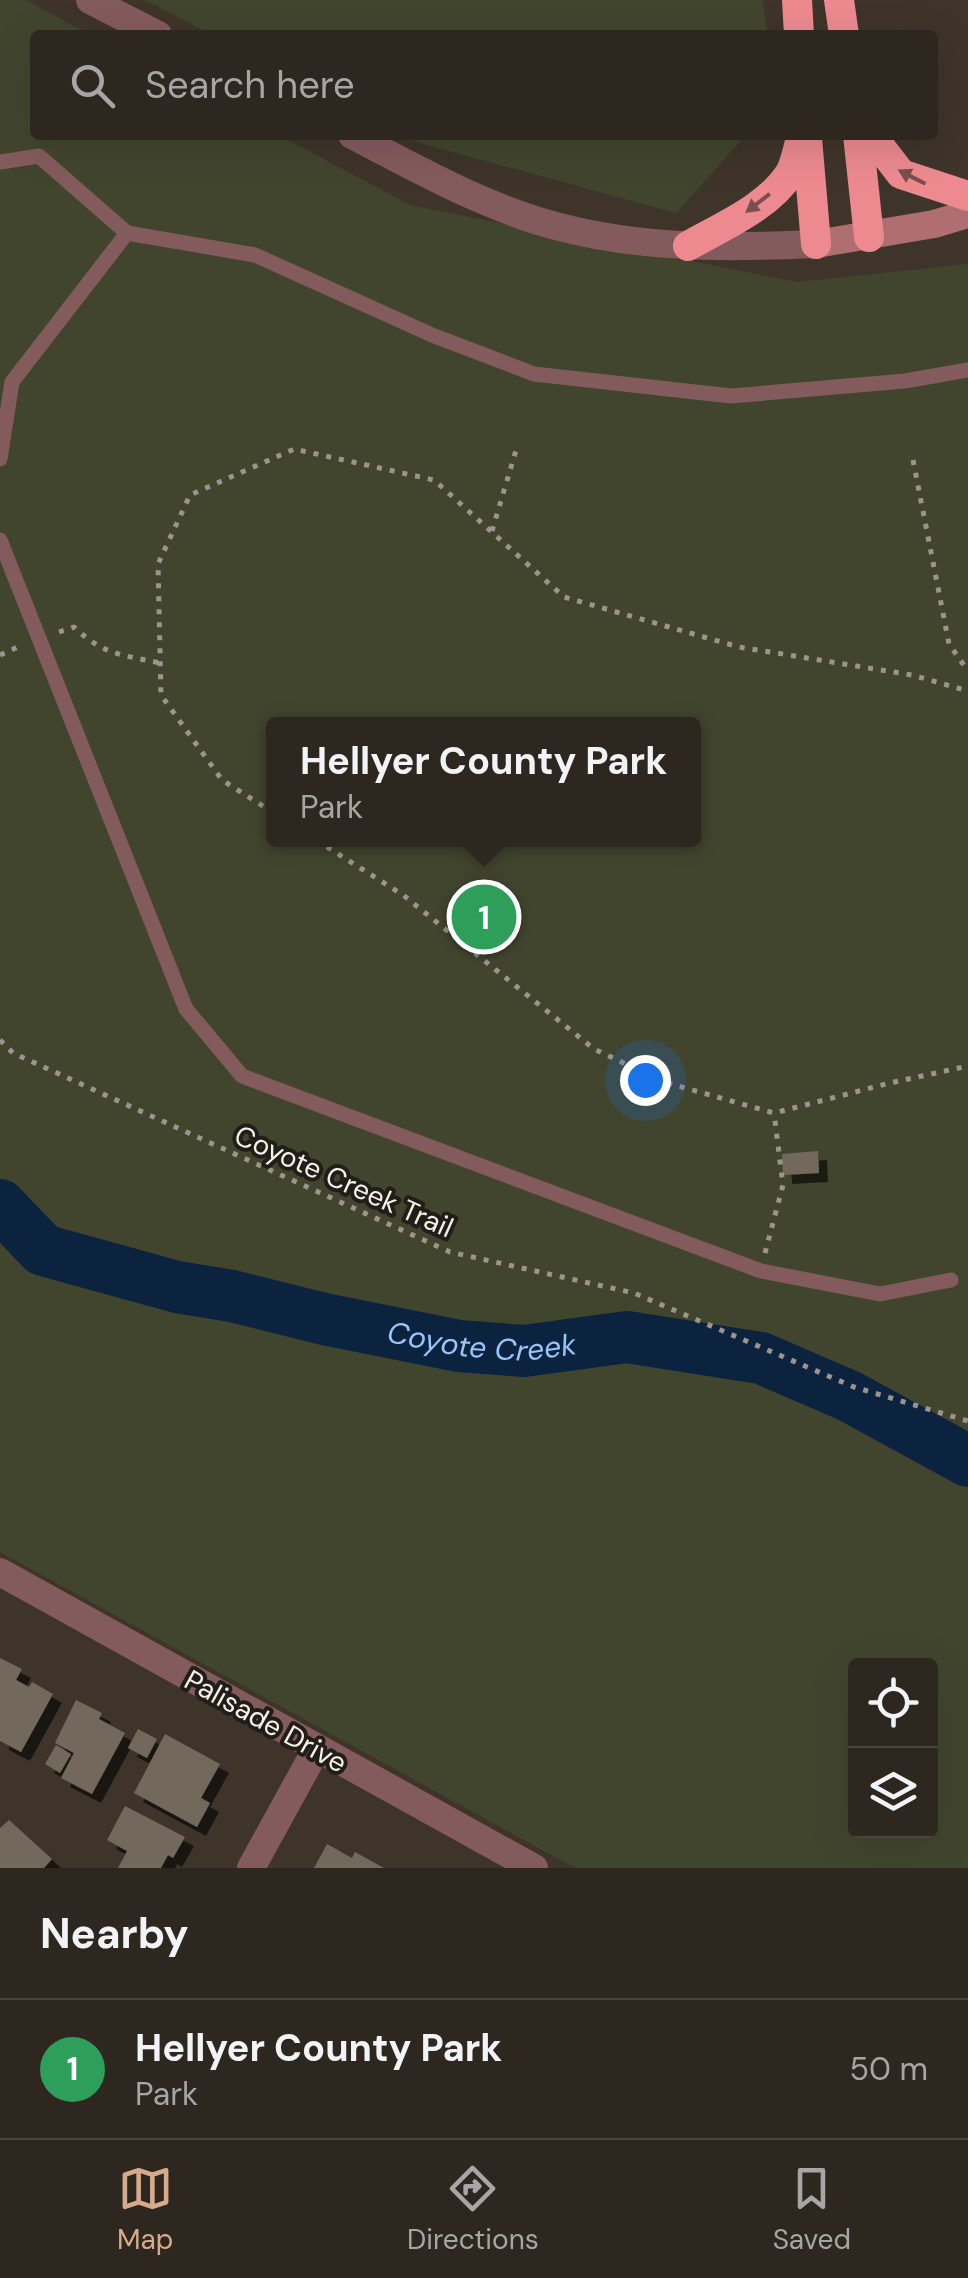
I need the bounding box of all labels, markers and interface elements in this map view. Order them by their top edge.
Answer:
search box [30,30,938,140]
icon: search [65,58,120,113]
text: Search here [145,60,355,110]
one-way arrow [897,168,926,185]
one-way arrow [745,192,771,212]
popup [266,717,701,847]
text: Hellyer County Park [300,736,667,786]
text: Park [300,786,363,828]
pin: 1 [452,880,516,954]
your location [620,1055,671,1106]
street label: Coyote Creek Trail [229,1117,459,1246]
water label: Coyote Creek [384,1312,579,1370]
map controls [848,1658,938,1838]
button: locate [848,1658,938,1748]
street label: Palisade Drive [178,1662,354,1781]
button: layers [848,1748,938,1838]
text: Nearby [40,1906,189,1961]
text: Hellyer County Park [135,2023,502,2073]
text: 1 [67,2048,78,2090]
text: 50 m [850,2048,928,2090]
text: Park [135,2073,198,2115]
tab: Map [117,2161,173,2258]
tab: Directions [407,2161,539,2258]
tab: Saved [773,2161,851,2258]

